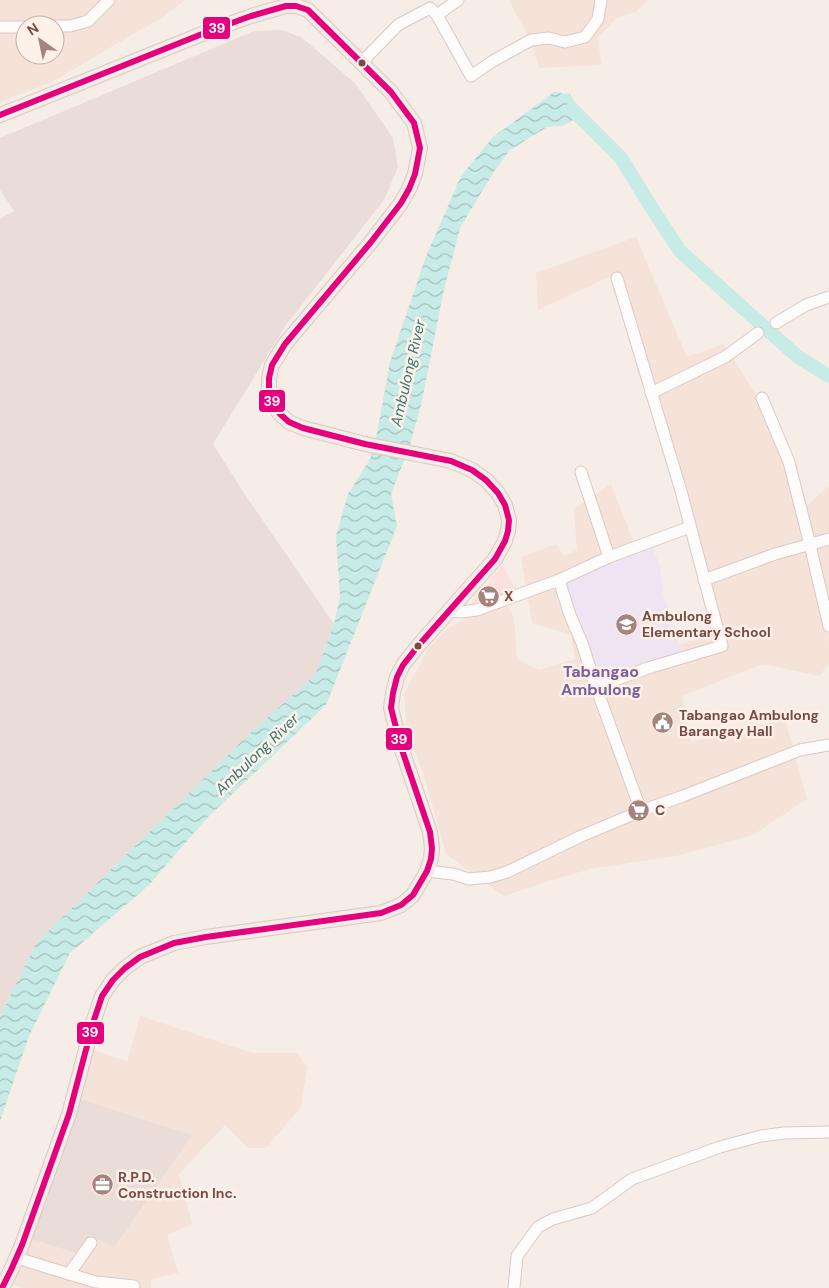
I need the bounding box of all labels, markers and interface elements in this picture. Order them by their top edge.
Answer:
north arrow [15,15,65,65]
line badge: 39 [202,16,231,40]
text: N [24,19,42,39]
text: 39 [209,19,226,37]
unlabelled marker [357,58,367,68]
water label: Ambulong River [386,317,430,429]
line badge: 39 [258,389,286,413]
text: 39 [264,392,281,410]
supermarket icon: X [476,584,500,608]
place label: X [504,587,513,605]
place label: Ambulong Elementary School [642,607,771,641]
school or university icon: Ambulong Elementary School [614,612,638,636]
unlabelled marker [413,641,423,651]
district label: Tabangao Ambulong [561,661,641,700]
place label: Tabangao Ambulong Barangay Hall [679,706,819,740]
water label: Ambulong River [210,709,303,800]
public building icon: Tabangao Ambulong Barangay Hall [651,711,675,735]
line badge: 39 [385,727,413,751]
text: 39 [391,730,408,748]
supermarket icon: C [627,798,651,822]
place label: C [655,801,665,819]
line badge: 39 [76,1021,105,1045]
text: 39 [82,1023,99,1041]
place label: R.P.D. Construction Inc. [118,1168,236,1202]
office icon: R.P.D. Construction Inc. [90,1173,114,1197]

